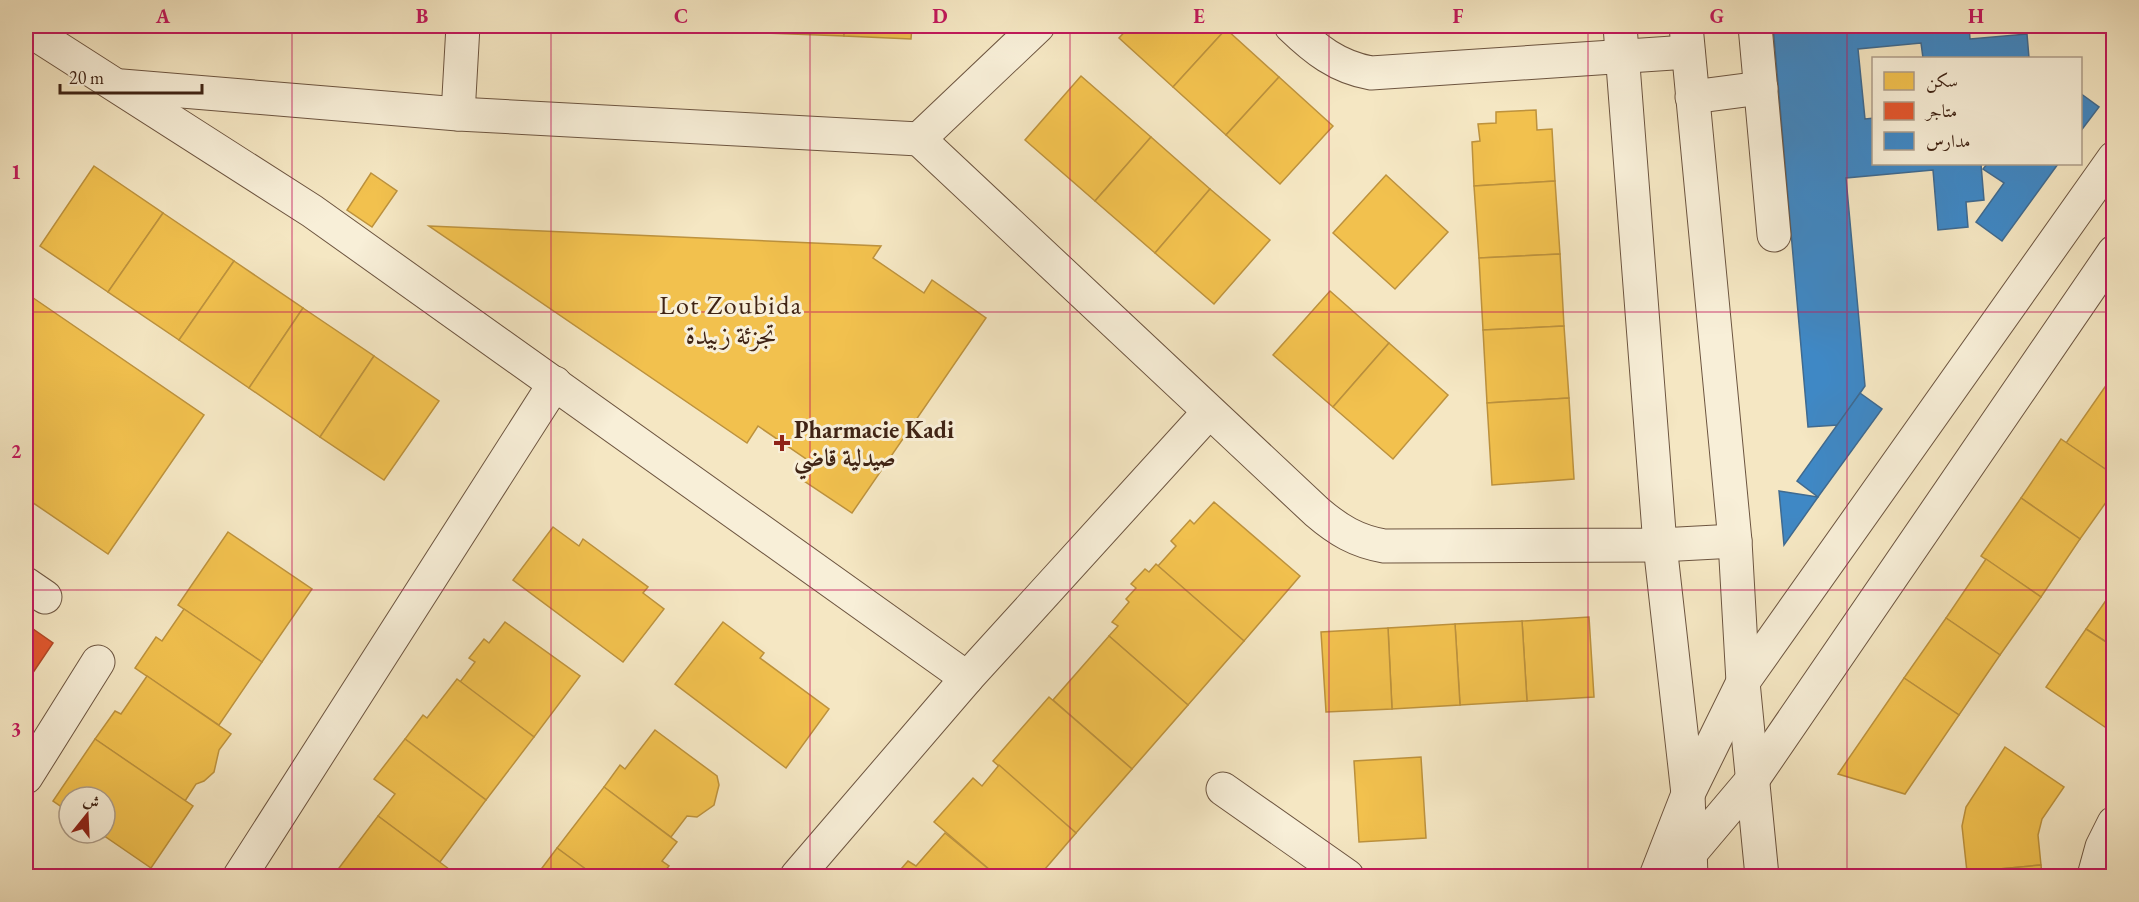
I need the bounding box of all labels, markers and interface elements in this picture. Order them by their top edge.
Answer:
text: A [155,3,171,29]
text: B [416,3,428,29]
text: C [674,3,688,29]
text: D [932,3,948,29]
text: E [1193,3,1205,29]
text: F [1453,3,1464,29]
text: G [1710,3,1724,29]
text: H [1968,3,1984,29]
scale bar [60,57,202,95]
legend [1872,57,2082,165]
text: 20 m [69,66,104,89]
text: سكن [1926,69,1958,93]
text: متاجر [1924,99,1957,122]
text: مدارس [1926,129,1970,152]
text: 1 [11,159,21,185]
district label: Lot Zoubida تجزئة زبيدة [659,288,803,352]
place label: Pharmacie Kadi صيدلية قاضي [794,414,954,480]
marker: Pharmacie Kadi صيدلية قاضي [775,436,789,450]
text: 2 [11,438,22,464]
text: 3 [11,716,21,742]
north arrow [57,785,117,845]
text: ش [81,789,102,814]

